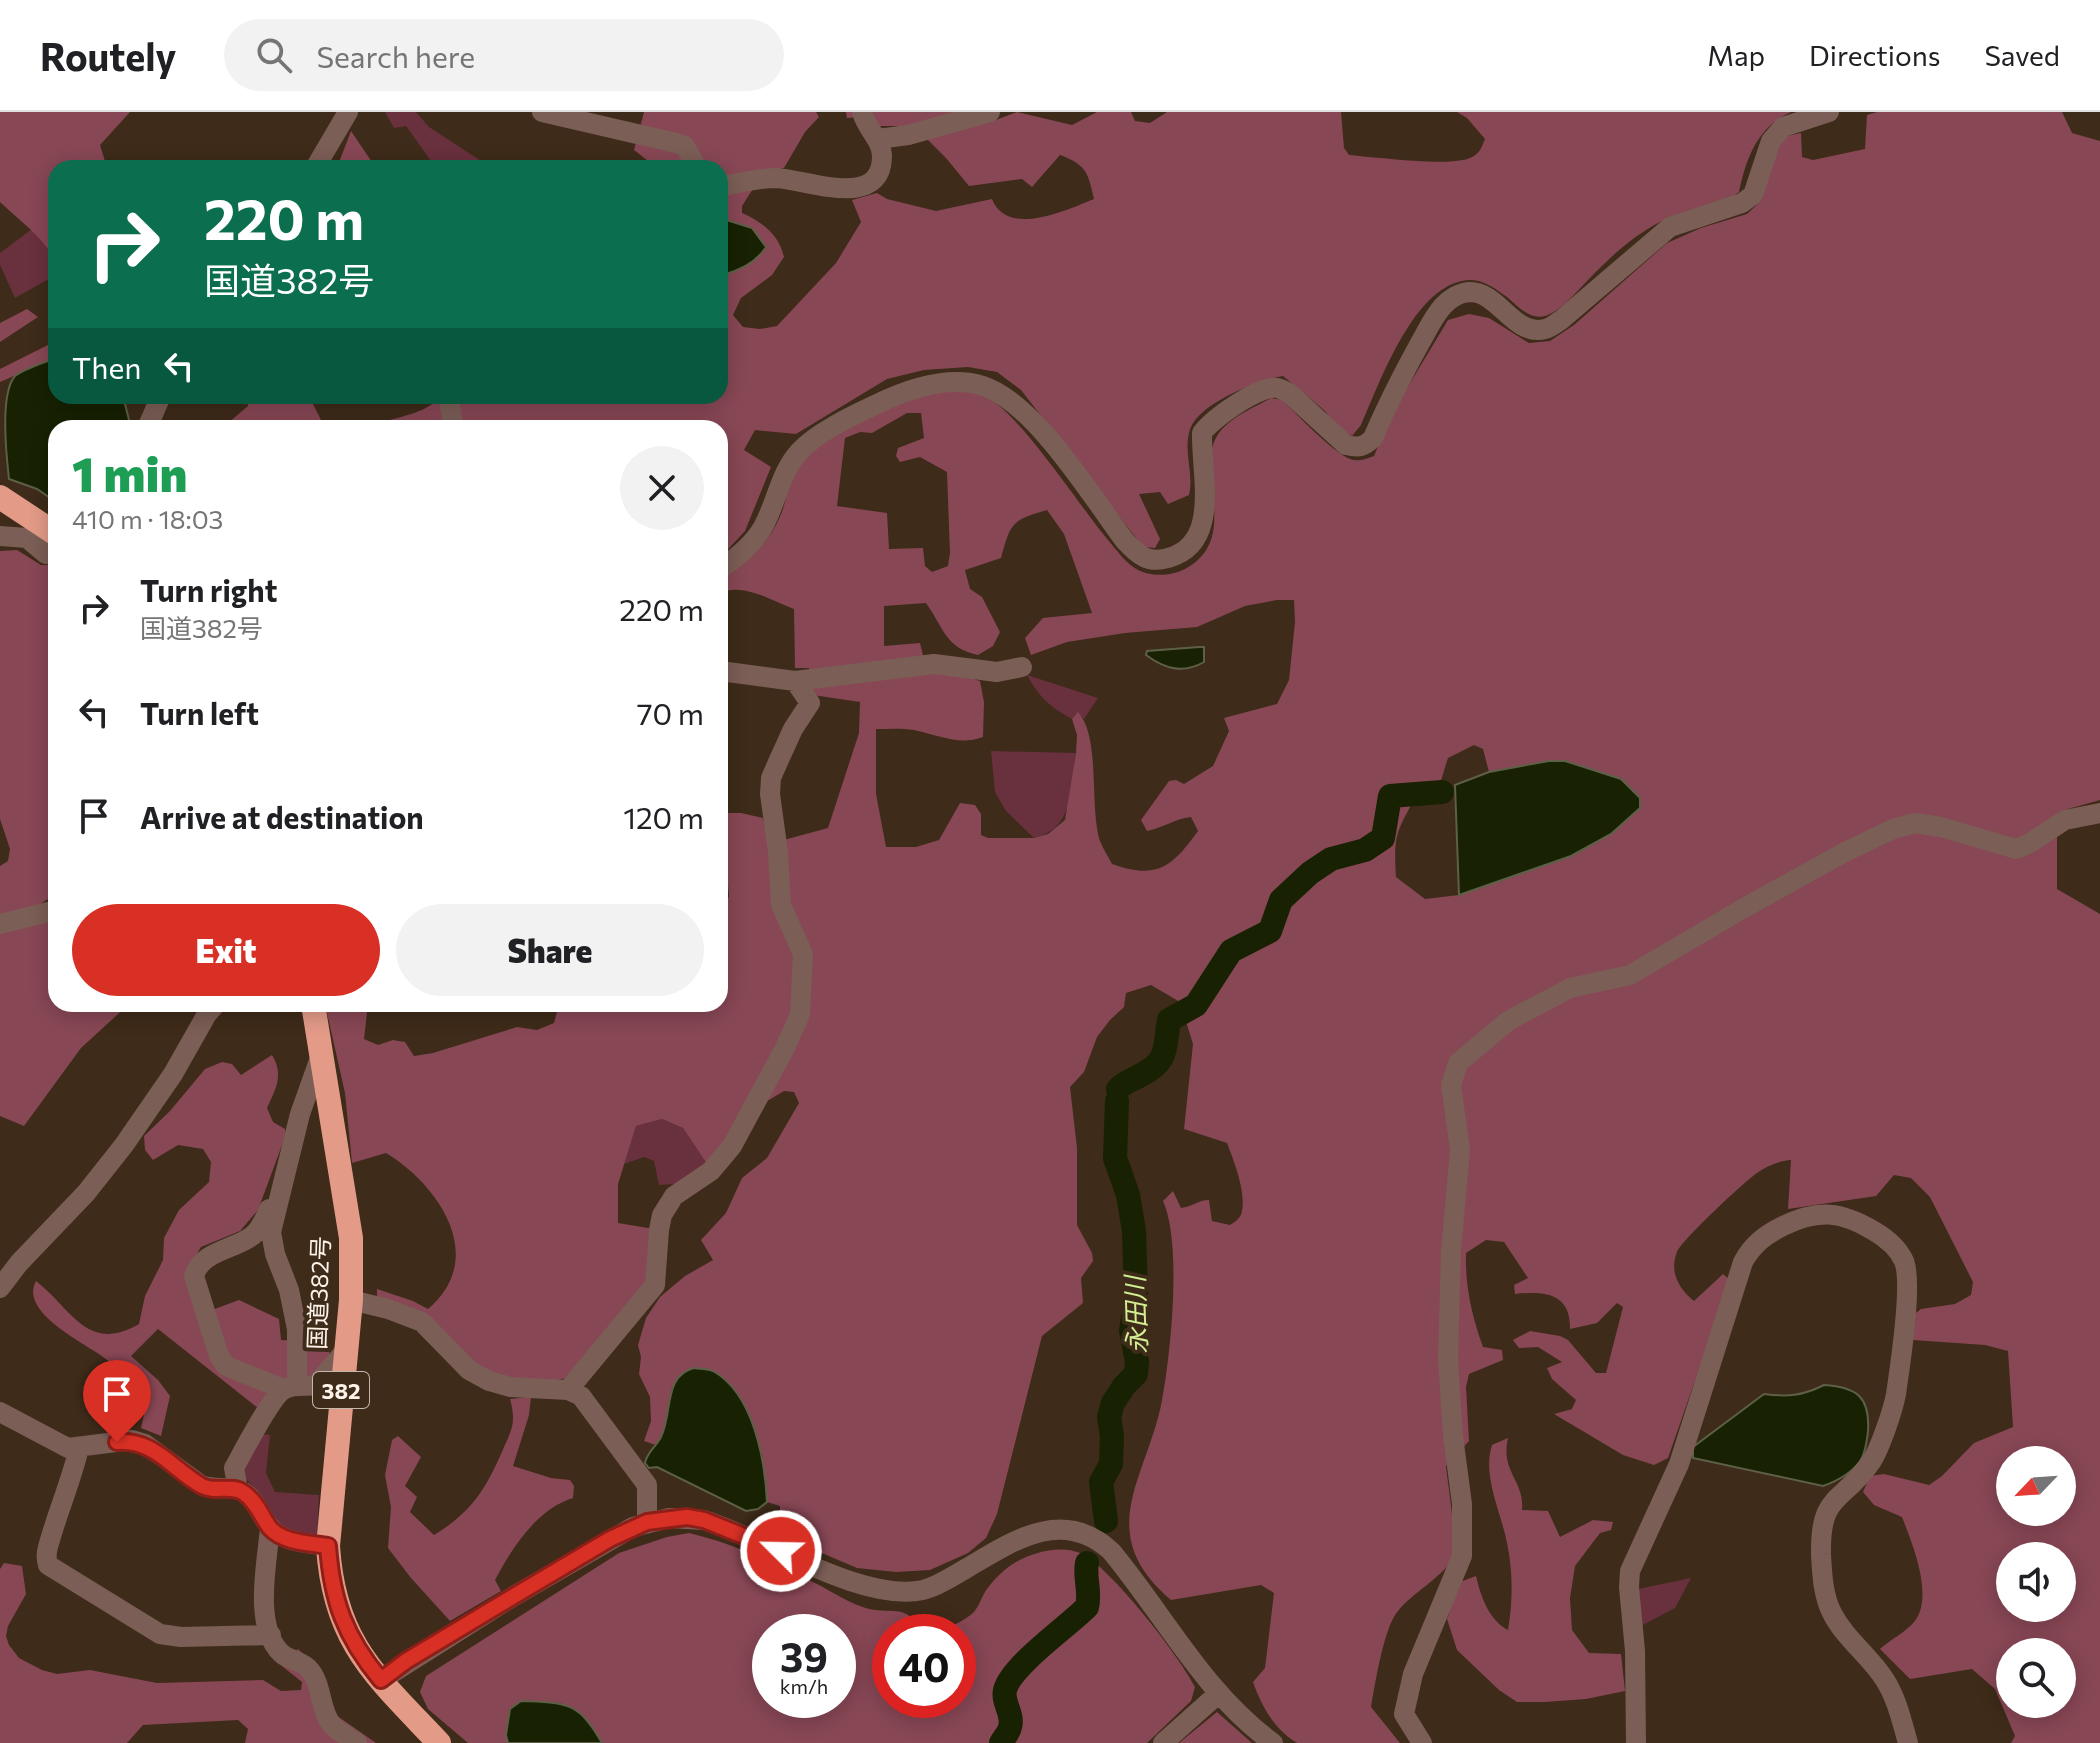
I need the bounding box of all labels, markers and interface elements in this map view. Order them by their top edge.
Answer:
search box [224,19,784,91]
text: Routely [40,32,176,79]
icon: search [252,33,296,77]
text: Search here [316,37,475,74]
text: Map [1707,38,1765,72]
text: Directions [1809,38,1940,72]
text: Saved [1984,38,2060,72]
text: 220 m [204,183,364,252]
icon: right [72,192,176,296]
text: 国道382号 [204,257,374,301]
icon: left [157,344,201,388]
text: Then [72,348,141,385]
text: 1 min [72,443,187,502]
button: close [620,446,704,530]
text: 410 m · 18:03 [72,503,223,534]
text: Turn right [140,571,277,608]
icon: right [72,586,116,630]
text: 220 m [619,590,704,627]
text: 国道382号 [140,612,263,643]
icon: left [72,690,116,734]
text: Turn left [140,694,259,731]
text: 70 m [637,694,704,731]
icon: arrive [72,794,116,838]
text: Arrive at destination [140,798,424,835]
text: 120 m [623,798,704,835]
button: Exit [72,904,380,996]
button: Share [396,904,704,996]
street label: 国道382号 [302,1236,334,1350]
water label: 永田川 [1118,1272,1152,1355]
pin [83,1360,151,1442]
icon: arrive [95,1372,139,1416]
road number: 382 [313,1372,369,1408]
north arrow [1996,1446,2076,1526]
map controls [1996,1446,2076,1718]
position arrow [739,1509,823,1593]
button: sound [1996,1542,2076,1622]
speed limit sign: 40 [872,1614,976,1718]
text: 39 [780,1631,828,1680]
button: search [1996,1638,2076,1718]
text: km/h [780,1674,828,1698]

